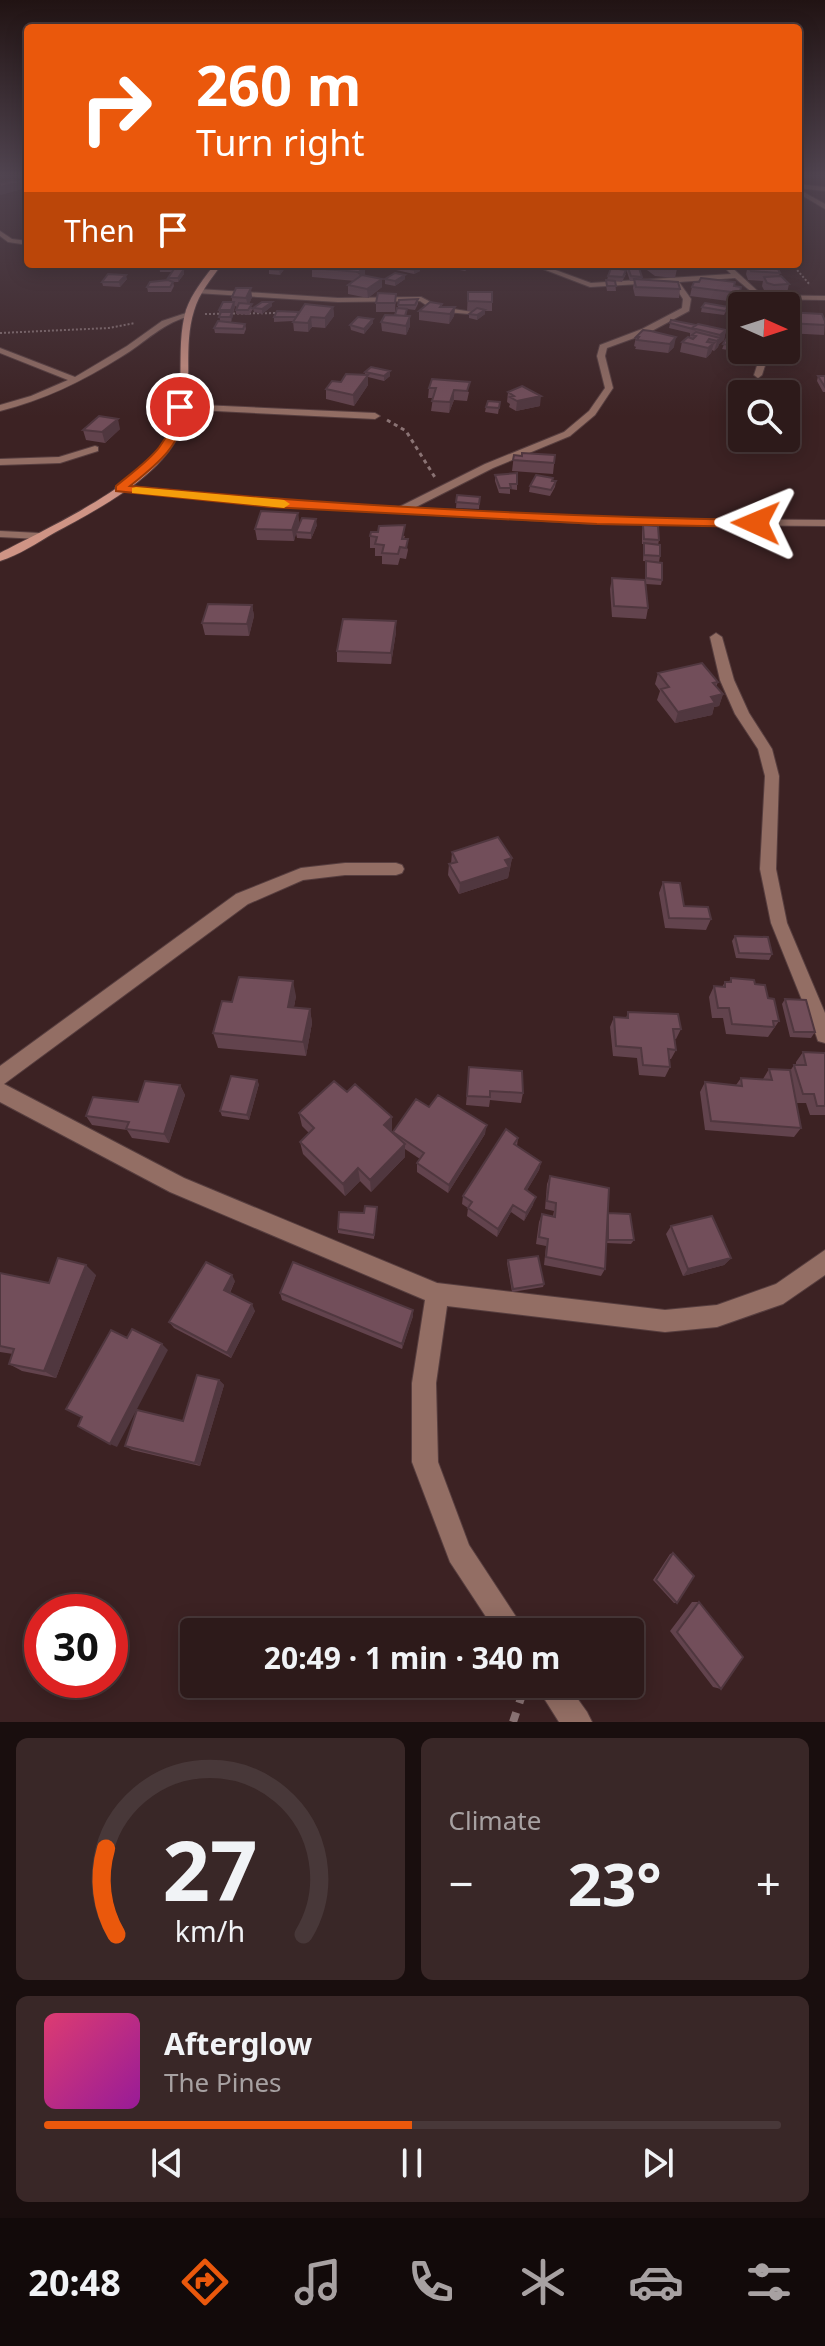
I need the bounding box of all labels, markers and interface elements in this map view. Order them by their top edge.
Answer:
text: 260 m [196,46,361,122]
icon: right [64,56,168,160]
text: Turn right [196,118,364,167]
icon: arrive [151,208,195,252]
text: Then [64,210,135,251]
north arrow [728,292,800,364]
map controls [728,292,800,452]
pin [146,373,214,441]
button: search [728,380,800,452]
icon: arrive [158,385,202,429]
position arrow [714,481,798,565]
speed limit sign: 30 [24,1594,128,1698]
text: 20:49 · 1 min · 340 m [264,1637,560,1678]
text: Climate [449,1802,541,1838]
text: 27 [163,1812,258,1925]
text: 23° [568,1842,662,1924]
text: − [449,1853,474,1913]
text: + [756,1853,781,1913]
text: km/h [175,1911,245,1950]
text: Afterglow [164,2023,312,2064]
text: The Pines [164,2064,282,2100]
icon: previous [145,2141,189,2185]
icon: pause [390,2141,434,2185]
icon: next [636,2141,680,2185]
icon: directions [177,2254,233,2310]
icon: music [290,2254,346,2310]
icon: phone [403,2254,459,2310]
icon: climate [515,2254,571,2310]
icon: car [628,2254,684,2310]
icon: filters [741,2254,797,2310]
text: 20:48 [28,2258,121,2307]

